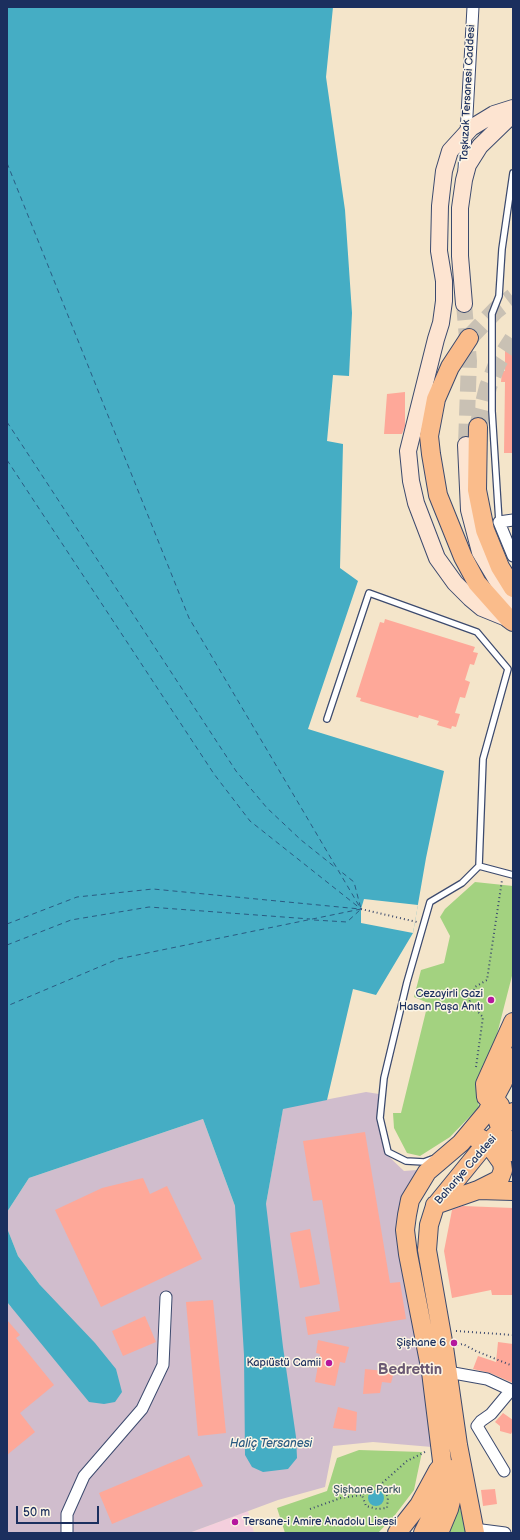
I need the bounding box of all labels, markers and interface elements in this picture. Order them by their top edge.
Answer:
street label: Taşkızak Tersanesi Caddesi [458,24,478,162]
place label: Cezayirli Gazi Hasan Paşa Anıtı [399,987,483,1013]
marker: Cezayirli Gazi Hasan Paşa Anıtı [486,995,496,1005]
street label: Bahariye Caddesi [432,1133,500,1207]
place label: Şişhane 6 [397,1336,446,1350]
marker: Şişhane 6 [449,1338,459,1348]
place label: Kapıüstü Camii [246,1356,321,1370]
marker: Kapıüstü Camii [324,1358,334,1368]
district label: Bedrettin [378,1361,442,1379]
water label: Haliç Tersanesi [230,1437,312,1451]
park label: Şişhane Parkı [333,1483,401,1497]
scale bar [18,1498,101,1524]
text: 50 m [23,1505,50,1520]
place label: Tersane-i Amire Anadolu Lisesi [243,1515,397,1529]
marker: Tersane-i Amire Anadolu Lisesi [230,1517,240,1527]

